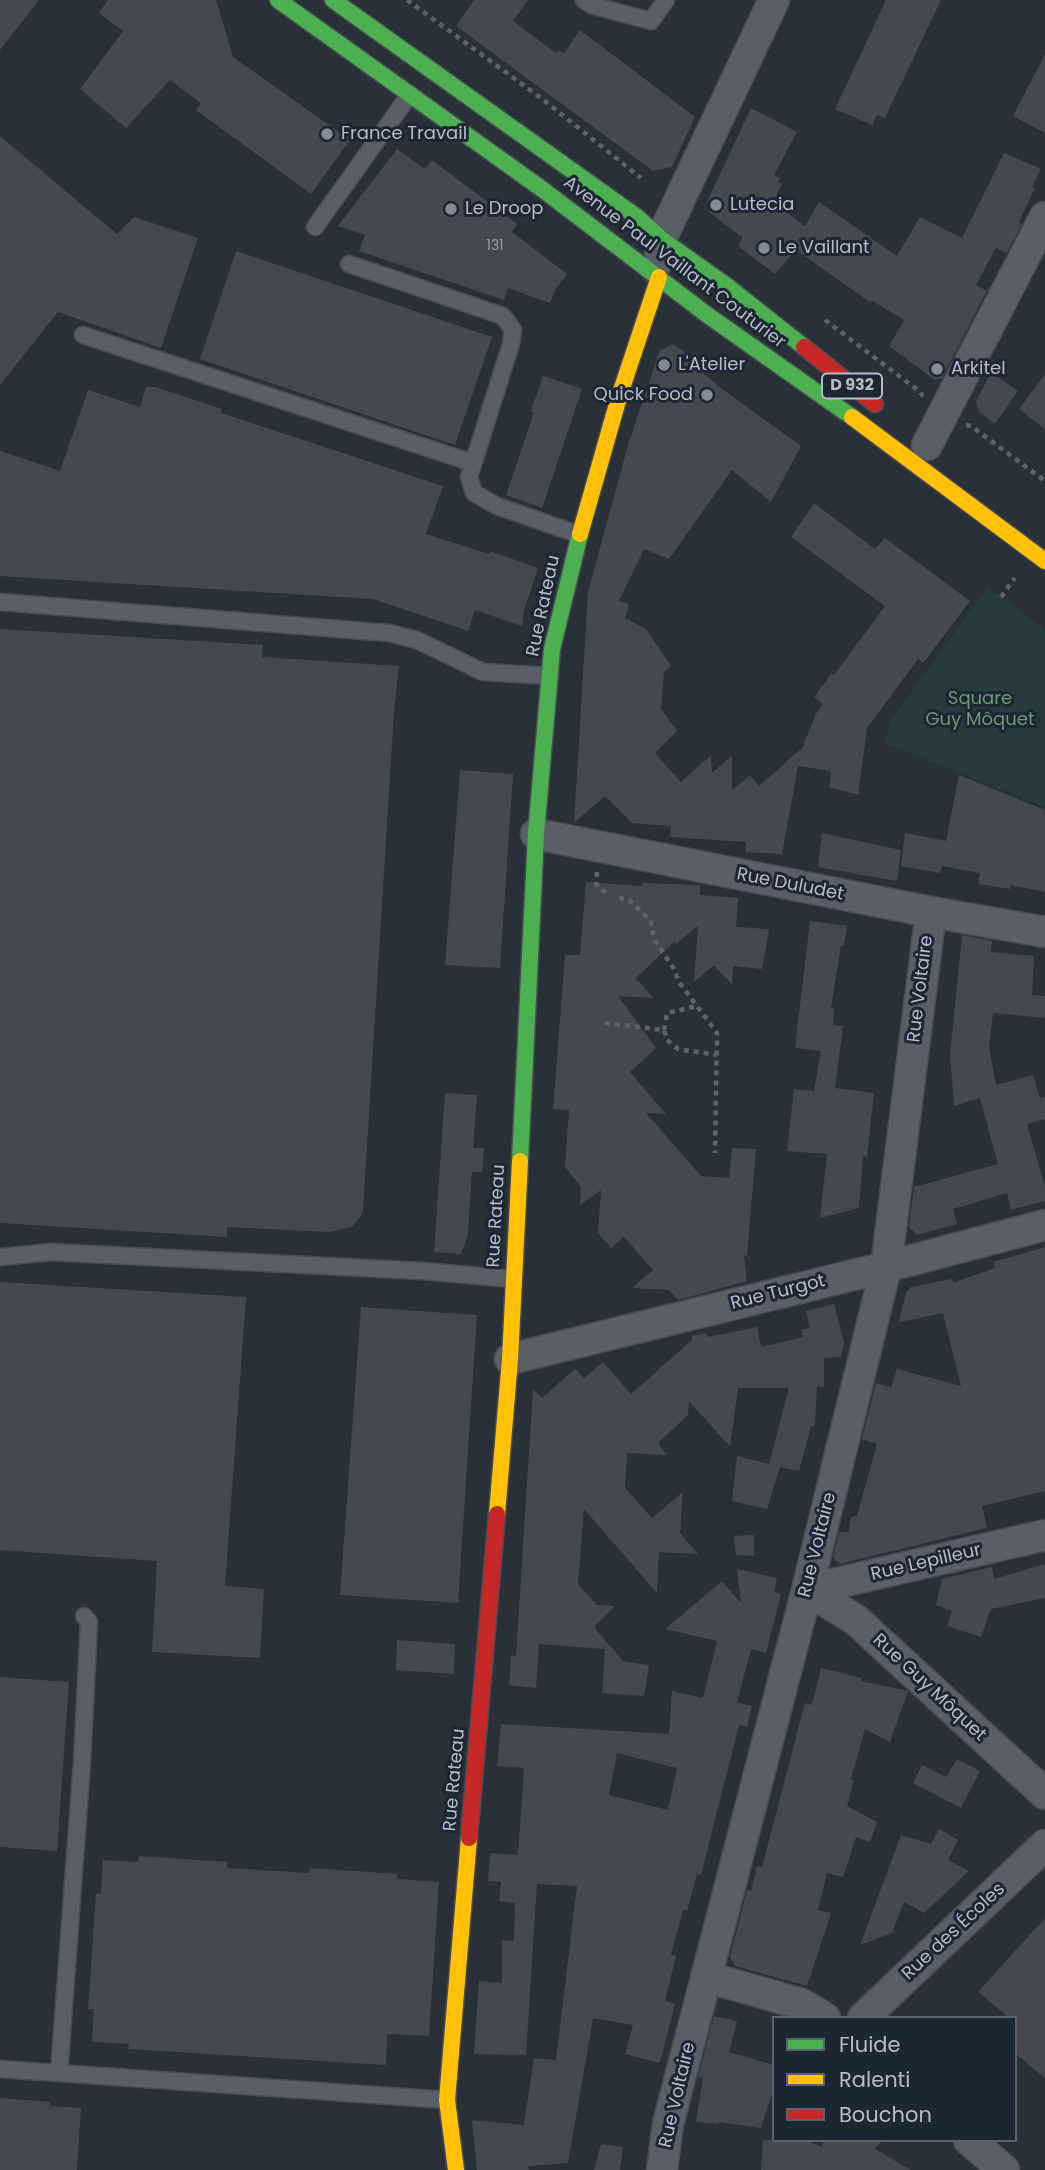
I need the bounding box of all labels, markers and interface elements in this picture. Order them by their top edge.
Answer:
place label: France Travail [341,123,467,145]
marker: France Travail [319,126,335,142]
street label: Avenue Paul Vaillant Couturier [559,172,789,354]
place label: Lutecia [730,194,795,216]
marker: Lutecia [708,197,724,213]
place label: Le Droop [465,198,543,220]
marker: Le Droop [443,201,459,217]
place label: Le Vaillant [778,237,870,259]
house number: 131 [486,238,504,254]
marker: Le Vaillant [756,240,772,256]
place label: L'Atelier [678,354,745,376]
marker: L'Atelier [656,357,672,373]
place label: Arkitel [951,358,1006,380]
marker: Arkitel [929,361,945,377]
road number: D 932 [822,374,882,398]
place label: Quick Food [594,384,693,406]
marker: Quick Food [699,387,715,403]
street label: Rue Rateau [523,553,565,659]
park label: Square Guy Môquet [926,688,1034,730]
street label: Rue Duludet [735,864,845,906]
street label: Rue Voltaire [904,934,938,1044]
street label: Rue Rateau [484,1164,510,1268]
street label: Rue Turgot [729,1271,827,1315]
street label: Rue Voltaire [795,1490,841,1600]
street label: Rue Lepilleur [869,1540,983,1586]
street label: Rue Guy Môquet [868,1630,990,1746]
street label: Rue Rateau [440,1728,470,1832]
street label: Rue des Écoles [898,1879,1010,1985]
legend [772,2016,1017,2142]
text: Fluide [839,2030,901,2059]
street label: Rue Voltaire [655,2040,701,2150]
text: Ralenti [839,2065,910,2094]
text: Bouchon [839,2100,932,2129]

